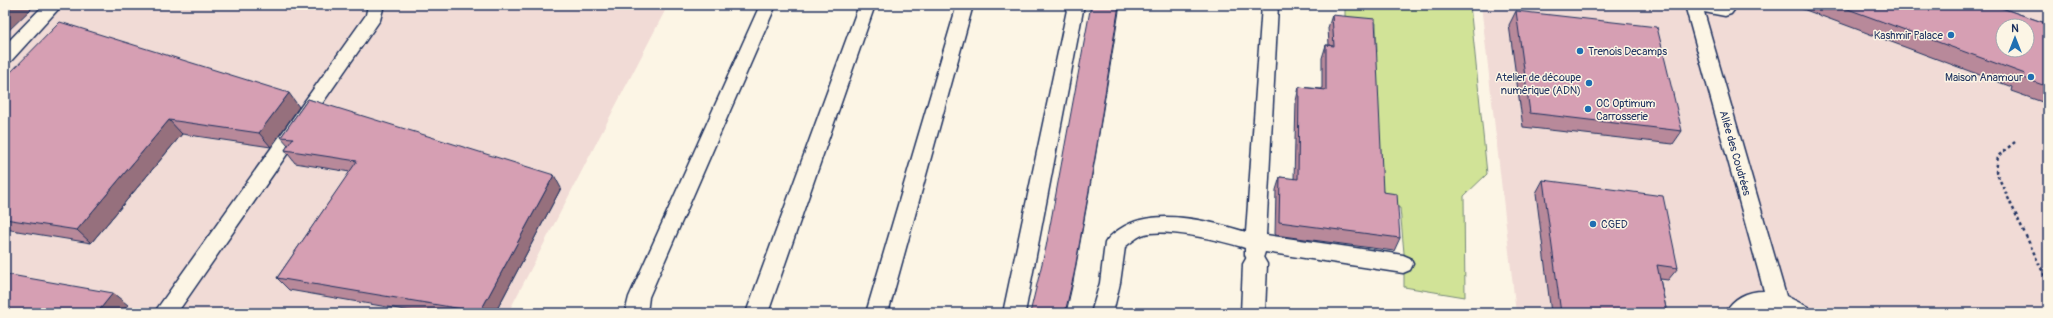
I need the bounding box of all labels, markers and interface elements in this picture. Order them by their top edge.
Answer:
north arrow [1995,18,2035,58]
text: N [2011,22,2019,35]
place label: Kashmir Palace [1874,29,1944,42]
marker: Kashmir Palace [1946,30,1956,40]
place label: Trenois Decamps [1588,45,1667,58]
marker: Trenois Decamps [1575,46,1585,56]
place label: Atelier de découpe numérique (ADN) [1495,71,1582,97]
place label: Maison Anamour [1945,71,2023,84]
marker: Maison Anamour [2026,72,2036,82]
marker: Atelier de découpe numérique (ADN) [1584,78,1594,88]
place label: OC Optimum Carrosserie [1596,97,1655,123]
marker: OC Optimum Carrosserie [1583,104,1593,114]
street label: Allée des Coudrées [1717,109,1753,197]
place label: CGED [1601,218,1628,231]
marker: CGED [1588,219,1598,229]

